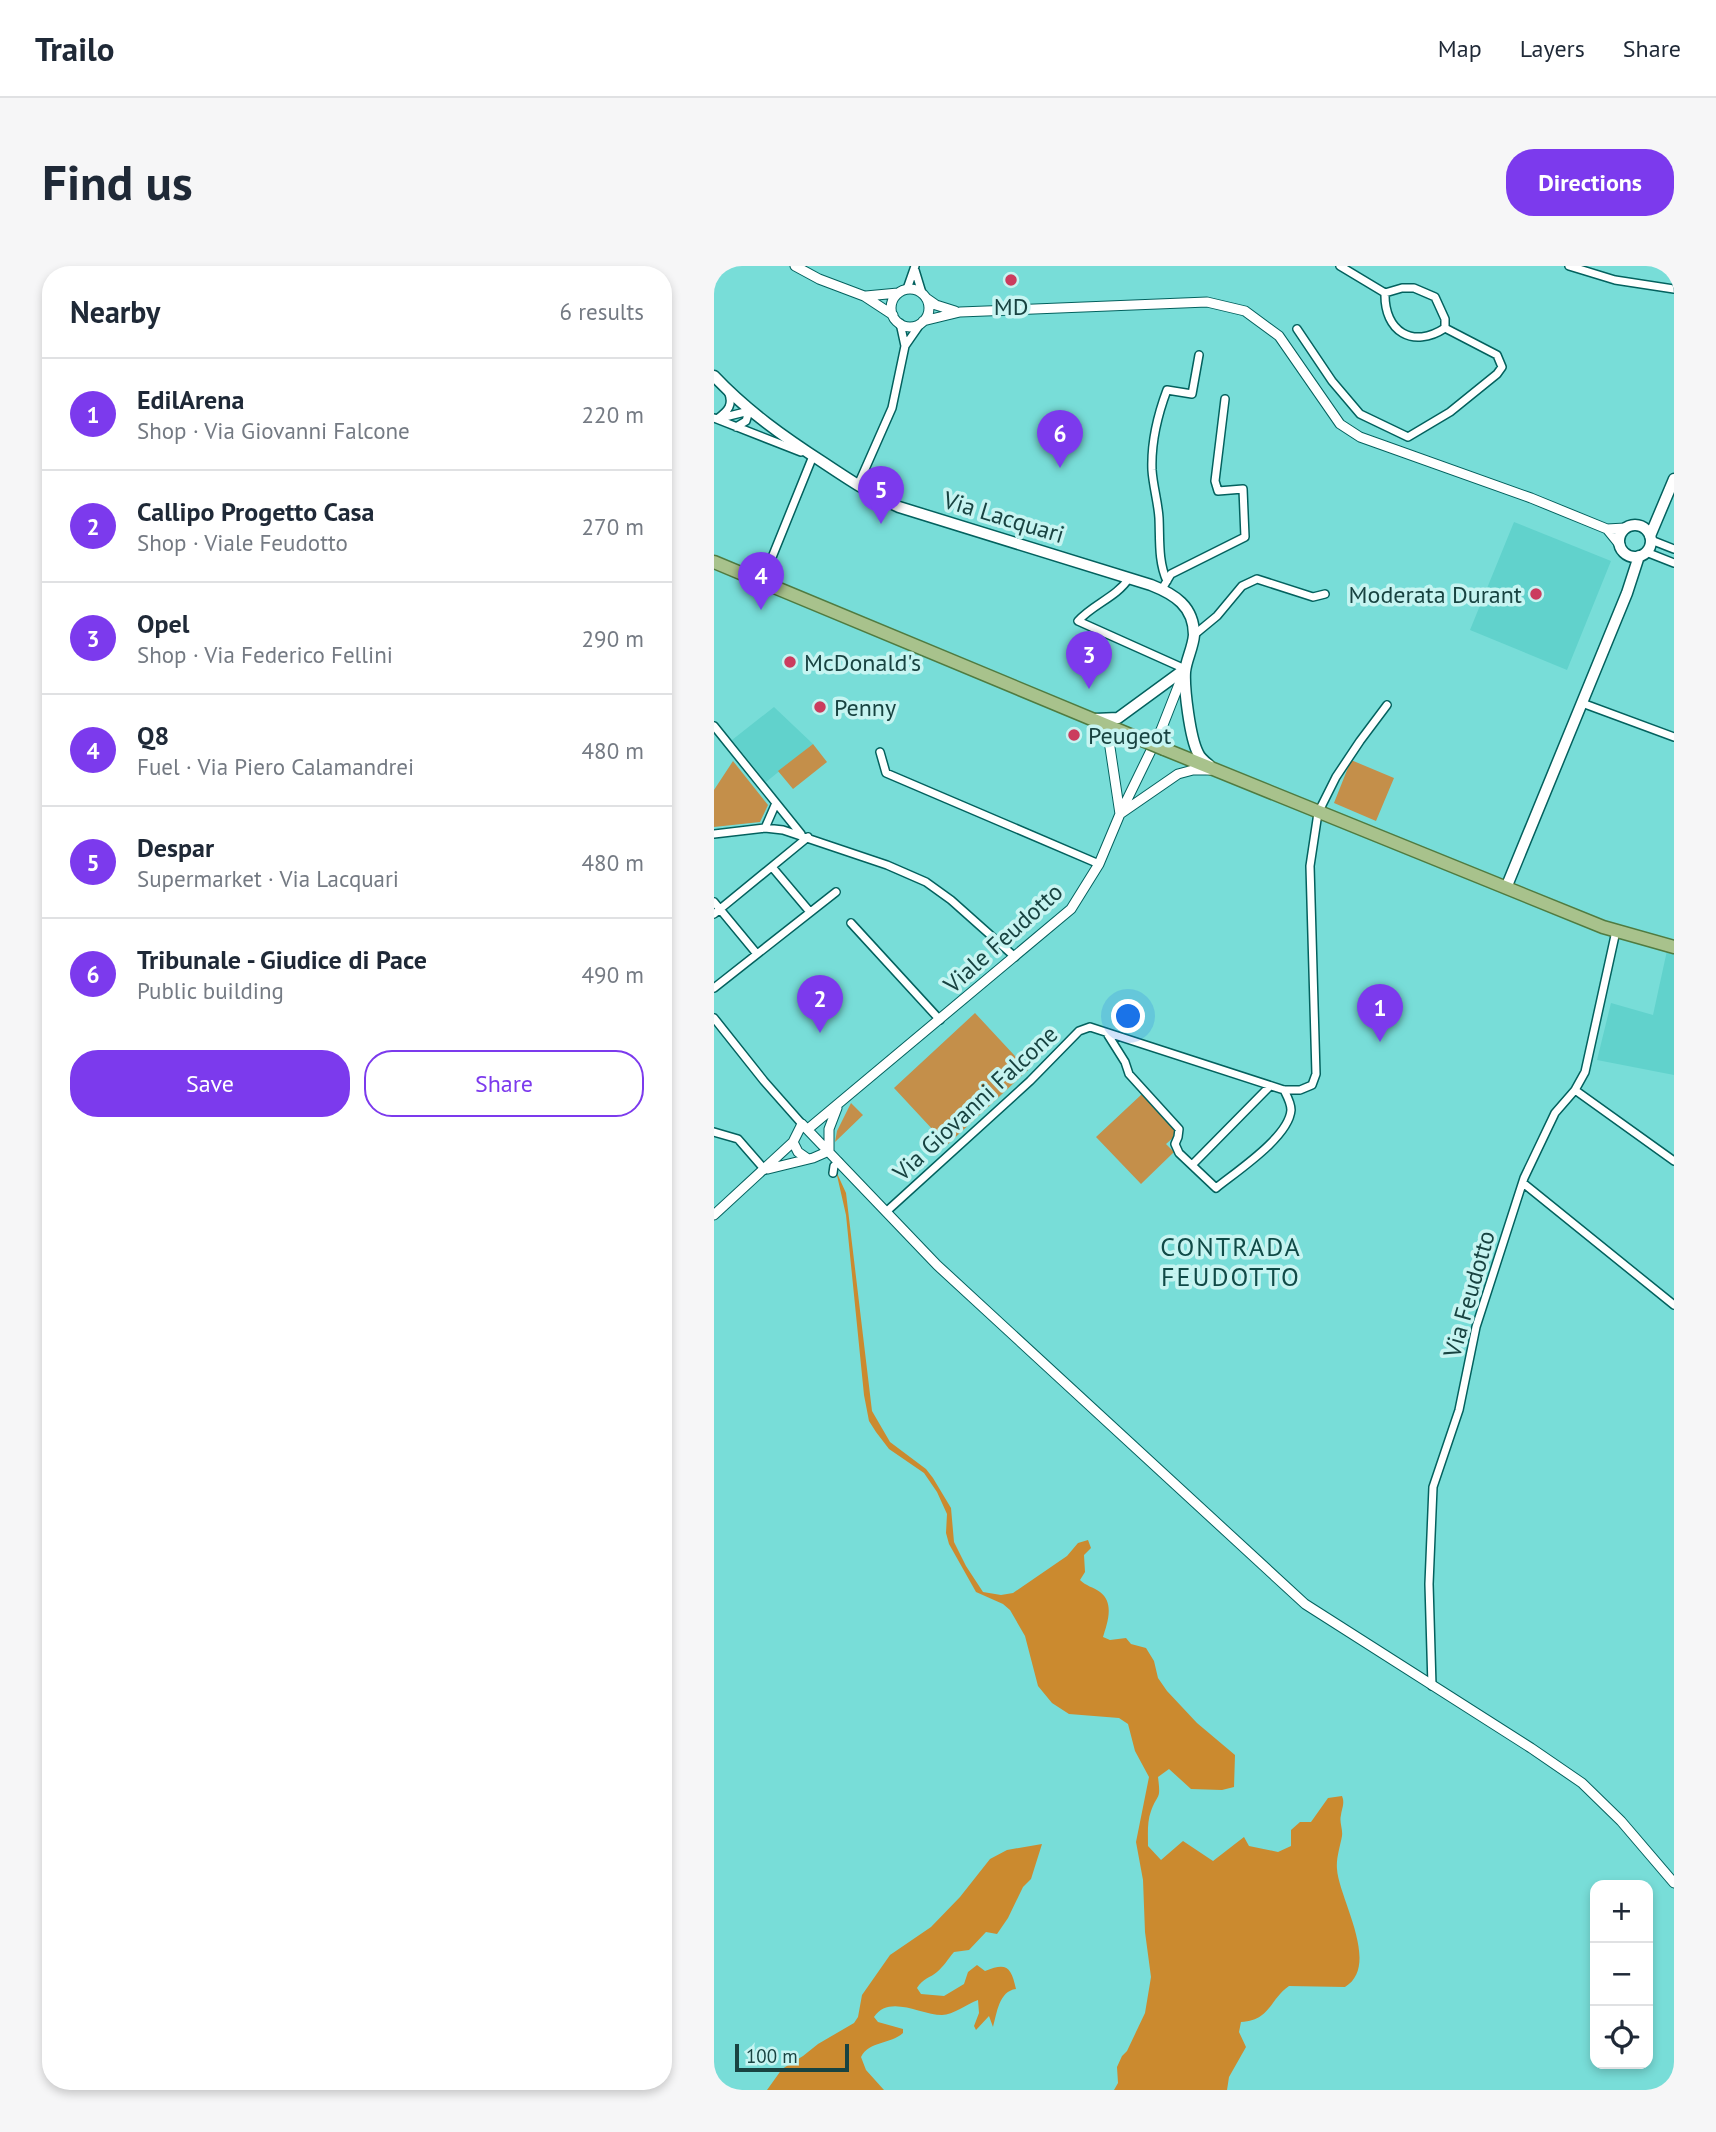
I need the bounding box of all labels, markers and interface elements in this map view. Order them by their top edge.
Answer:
text: Trailo [35,27,115,70]
text: Map [1438,33,1482,64]
text: Layers [1520,33,1585,64]
text: Share [1623,33,1681,64]
button: Directions [1506,149,1674,216]
text: Find us [42,150,193,214]
marker: MD [1003,272,1019,288]
place label: MD [994,291,1028,322]
text: Nearby [70,292,160,331]
text: 6 results [560,297,644,326]
text: EdilArena [137,383,244,416]
text: 1 [86,400,100,429]
text: 220 m [582,400,644,429]
pin: 6 [1037,410,1083,468]
text: Shop · Via Giovanni Falcone [137,416,410,445]
pin: 5 [858,466,904,524]
street label: Via Lacquari [939,484,1068,550]
text: Callipo Progetto Casa [137,495,374,528]
text: 2 [86,512,100,541]
text: 270 m [582,512,644,541]
text: Shop · Viale Feudotto [137,528,348,557]
pin: 4 [738,552,784,610]
place label: Moderata Durant [1349,579,1522,610]
marker: Moderata Durant [1528,586,1544,602]
text: Opel [137,607,189,640]
text: 3 [86,624,100,653]
text: 290 m [582,624,644,653]
pin: 3 [1066,631,1112,689]
text: Shop · Via Federico Fellini [137,640,393,669]
place label: McDonald's [804,647,921,678]
marker: McDonald's [782,654,798,670]
place label: Penny [834,692,896,723]
marker: Penny [812,699,828,715]
text: Q8 [137,719,169,752]
place label: Peugeot [1088,720,1172,751]
marker: Peugeot [1066,727,1082,743]
text: 4 [86,736,100,765]
text: 480 m [582,736,644,765]
text: Fuel · Via Piero Calamandrei [137,752,414,781]
text: Despar [137,831,214,864]
text: 5 [86,848,100,877]
text: 480 m [582,848,644,877]
text: Supermarket · Via Lacquari [137,864,399,893]
street label: Viale Feudotto [936,876,1069,1000]
text: Tribunale - Giudice di Pace [137,943,427,976]
text: 6 [86,960,100,989]
text: 490 m [582,960,644,989]
pin: 2 [797,975,843,1033]
text: Public building [137,976,284,1005]
pin: 1 [1357,984,1403,1042]
your location [1111,999,1145,1033]
street label: Via Giovanni Falcone [885,1019,1064,1188]
button: Save [70,1050,350,1117]
button: Share [364,1050,644,1117]
street label: Via Feudotto [1436,1227,1502,1362]
district label: CONTRADA FEUDOTTO [1160,1230,1302,1293]
map controls [1590,1880,1653,2069]
button: + [1590,1880,1653,1943]
button: − [1590,1943,1653,2006]
button: locate [1590,2006,1653,2069]
scale bar [735,2041,849,2073]
text: 100 m [746,2044,798,2068]

